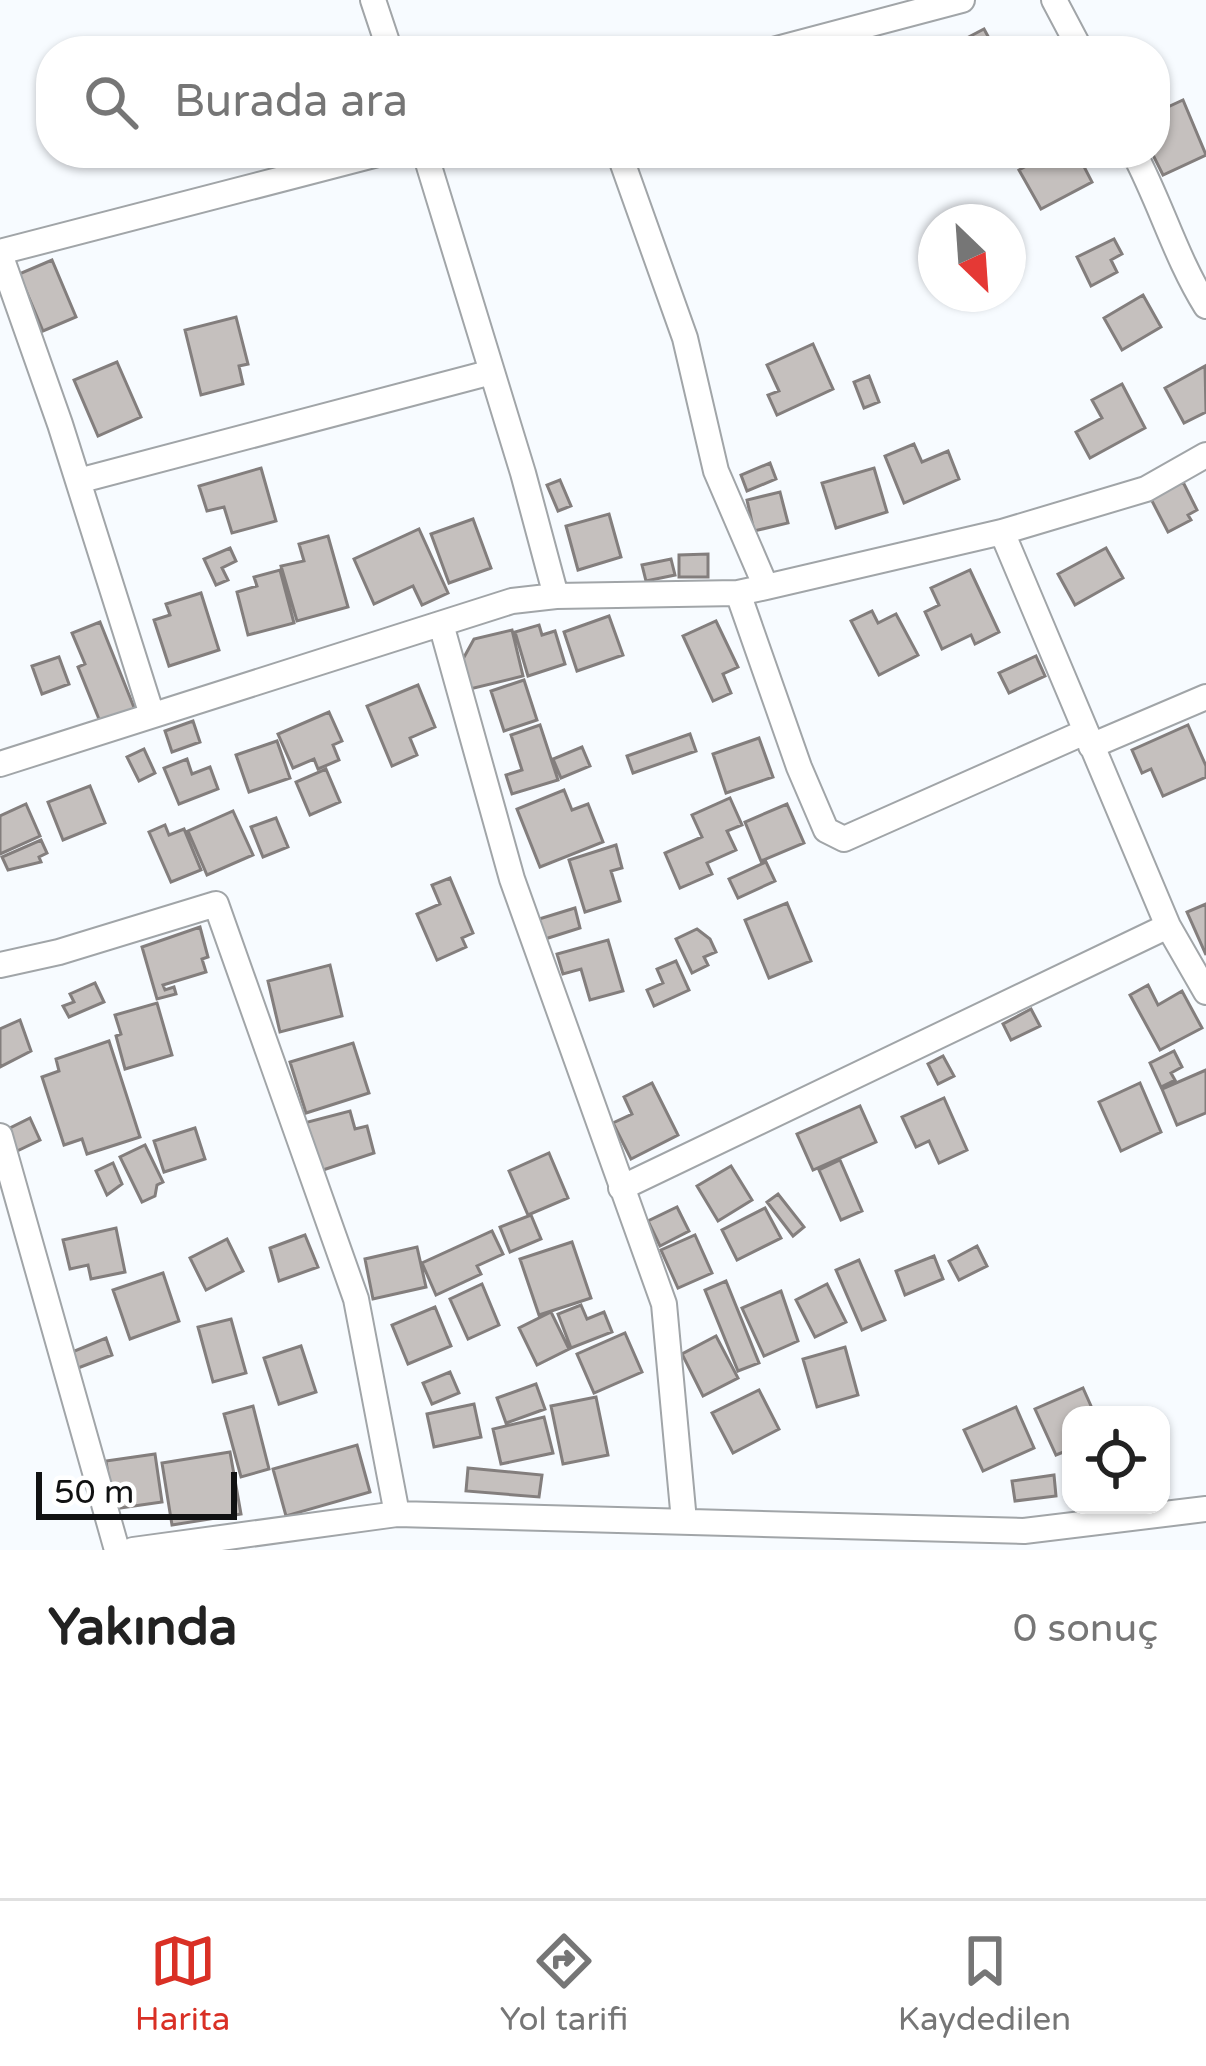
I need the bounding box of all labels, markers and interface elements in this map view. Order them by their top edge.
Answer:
search box [36,36,1170,168]
icon: search [78,69,144,135]
text: Burada ara [174,75,408,129]
north arrow [918,204,1026,312]
map controls [1062,1406,1170,1514]
button: locate [1062,1406,1170,1514]
scale bar [36,1466,237,1519]
text: 50 m [54,1473,134,1512]
text: Yakında [48,1597,238,1659]
text: 0 sonuç [1013,1605,1158,1652]
tab: Harita [135,1928,230,2039]
tab: Yol tarifi [500,1928,628,2039]
tab: Kaydedilen [898,1928,1071,2039]

